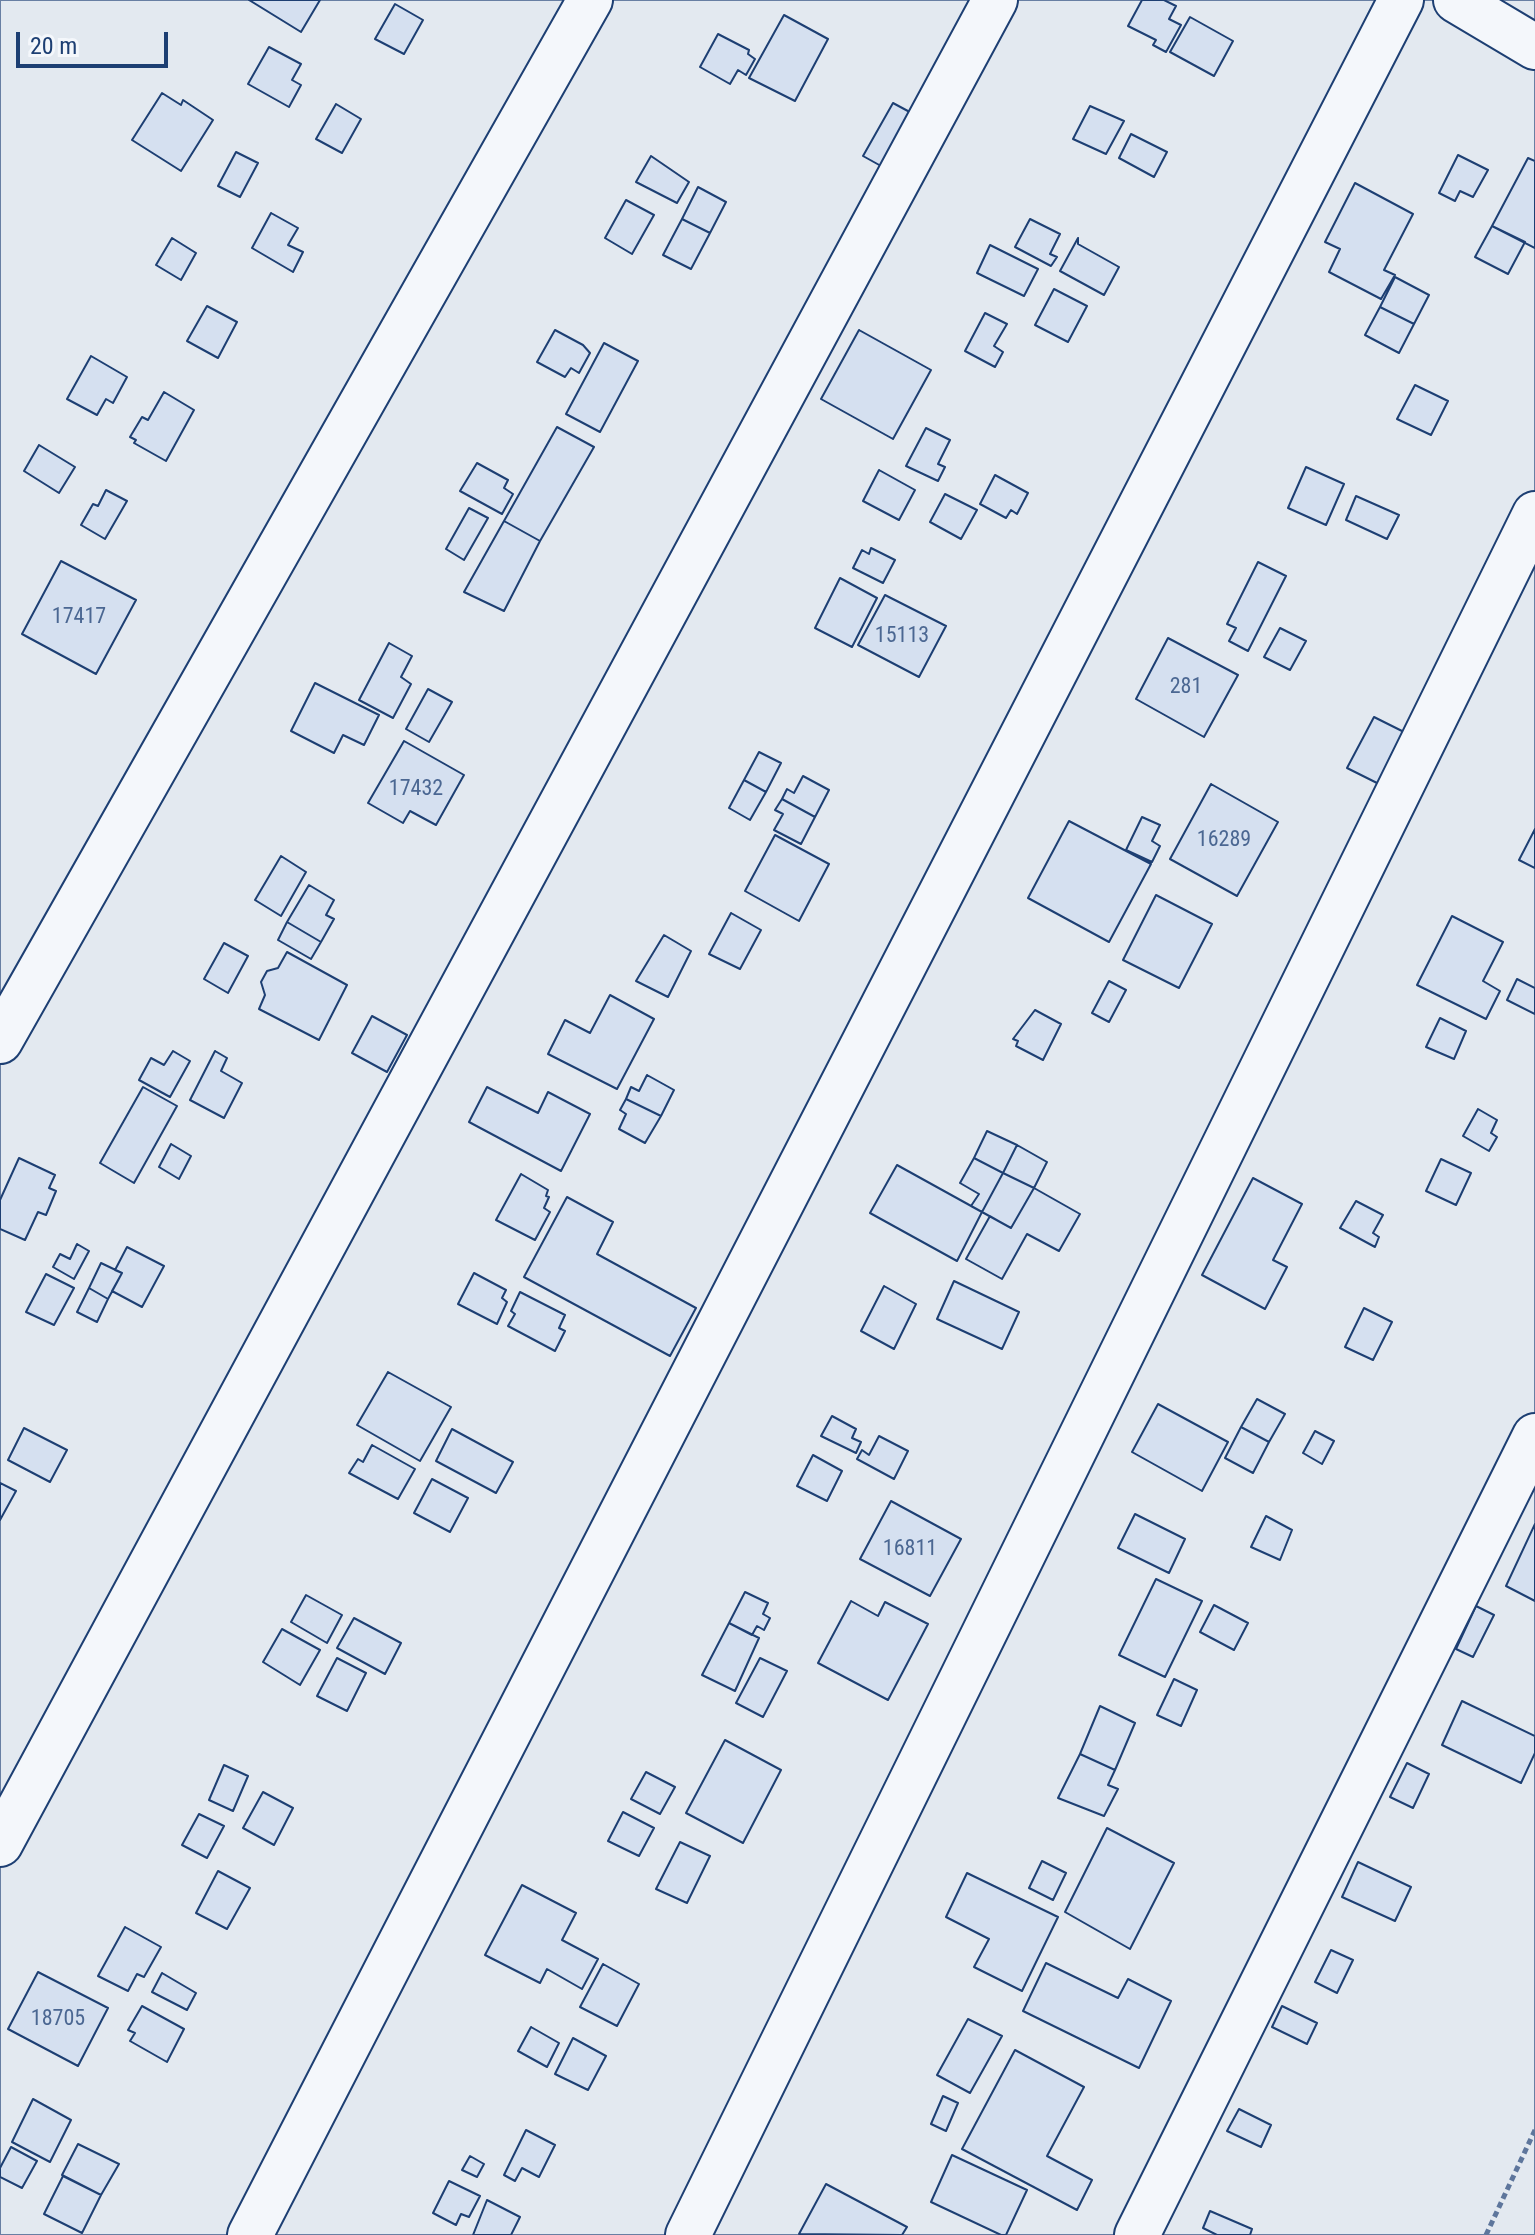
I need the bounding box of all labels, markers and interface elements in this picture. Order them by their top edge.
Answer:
scale bar [20,16,172,66]
text: 20 m [30,32,77,60]
house number: 17417 [52,604,106,630]
house number: 15113 [875,623,929,649]
house number: 281 [1170,674,1202,700]
house number: 17432 [389,776,443,802]
house number: 16289 [1197,827,1251,853]
house number: 16811 [883,1536,937,1562]
house number: 18705 [31,2006,85,2032]

